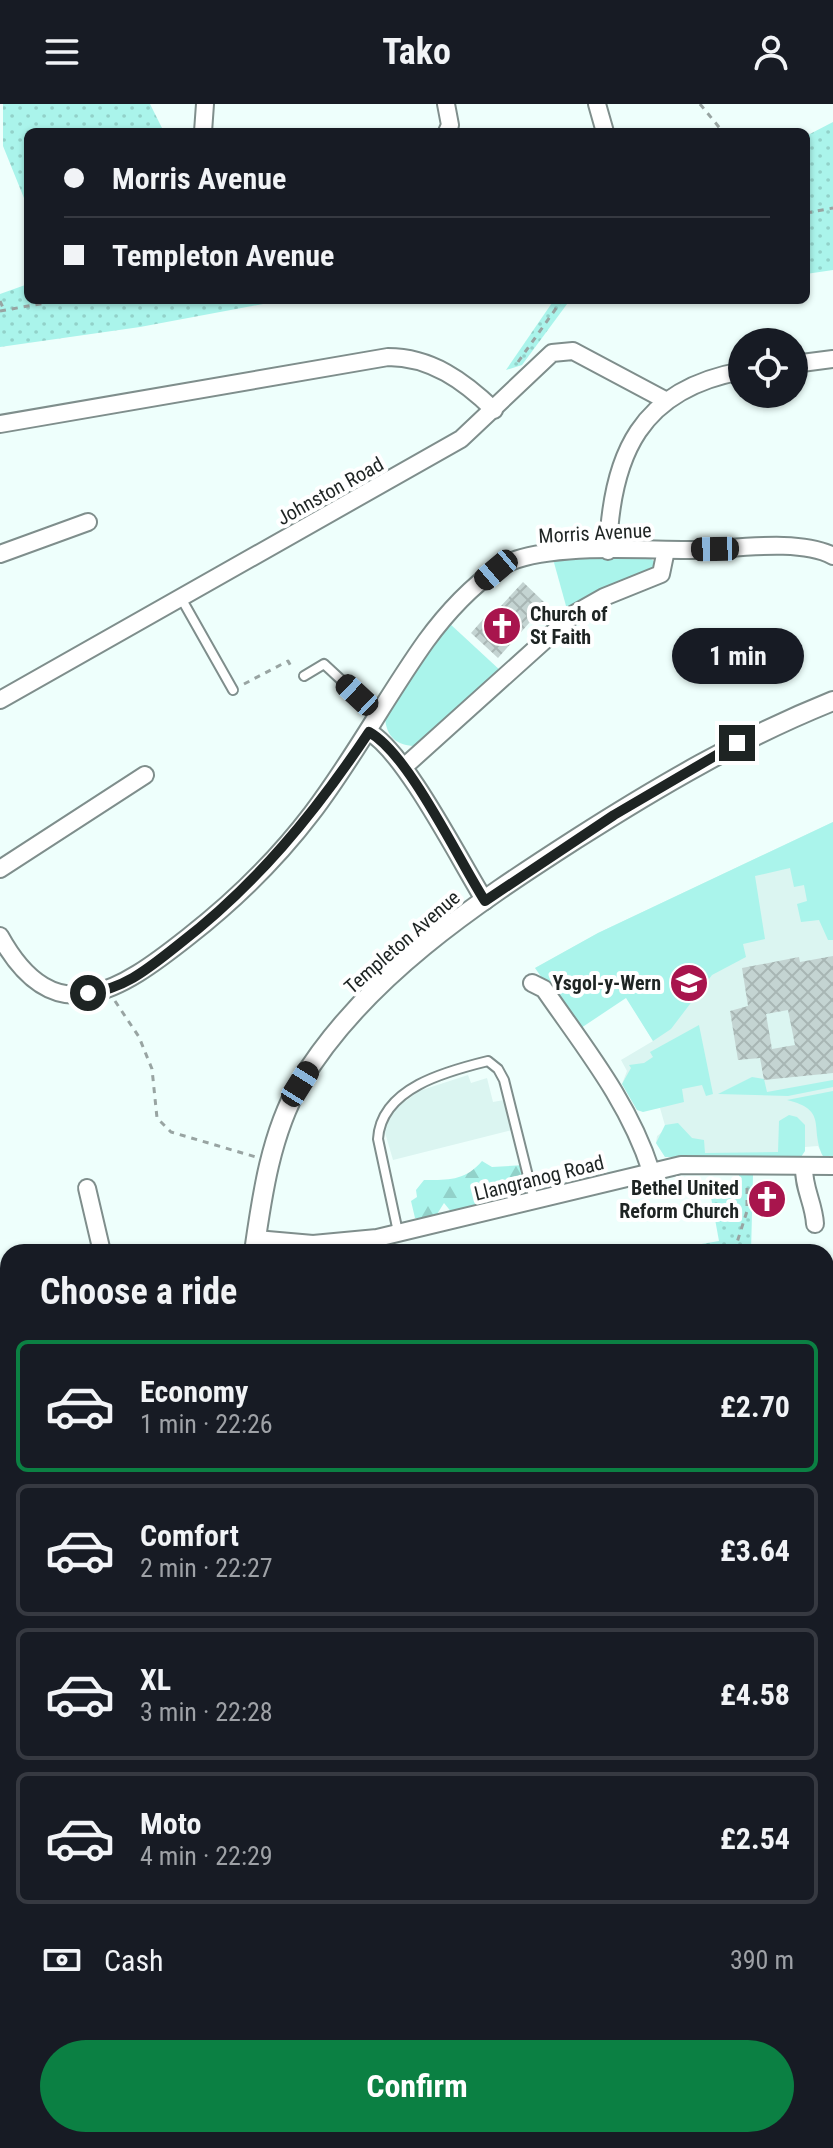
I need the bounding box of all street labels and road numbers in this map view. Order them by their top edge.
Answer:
street label: Johnston Road [272,452,388,530]
street label: Morris Avenue [538,518,652,548]
street label: Templeton Avenue [339,885,465,999]
street label: Llangranog Road [472,1150,606,1206]

